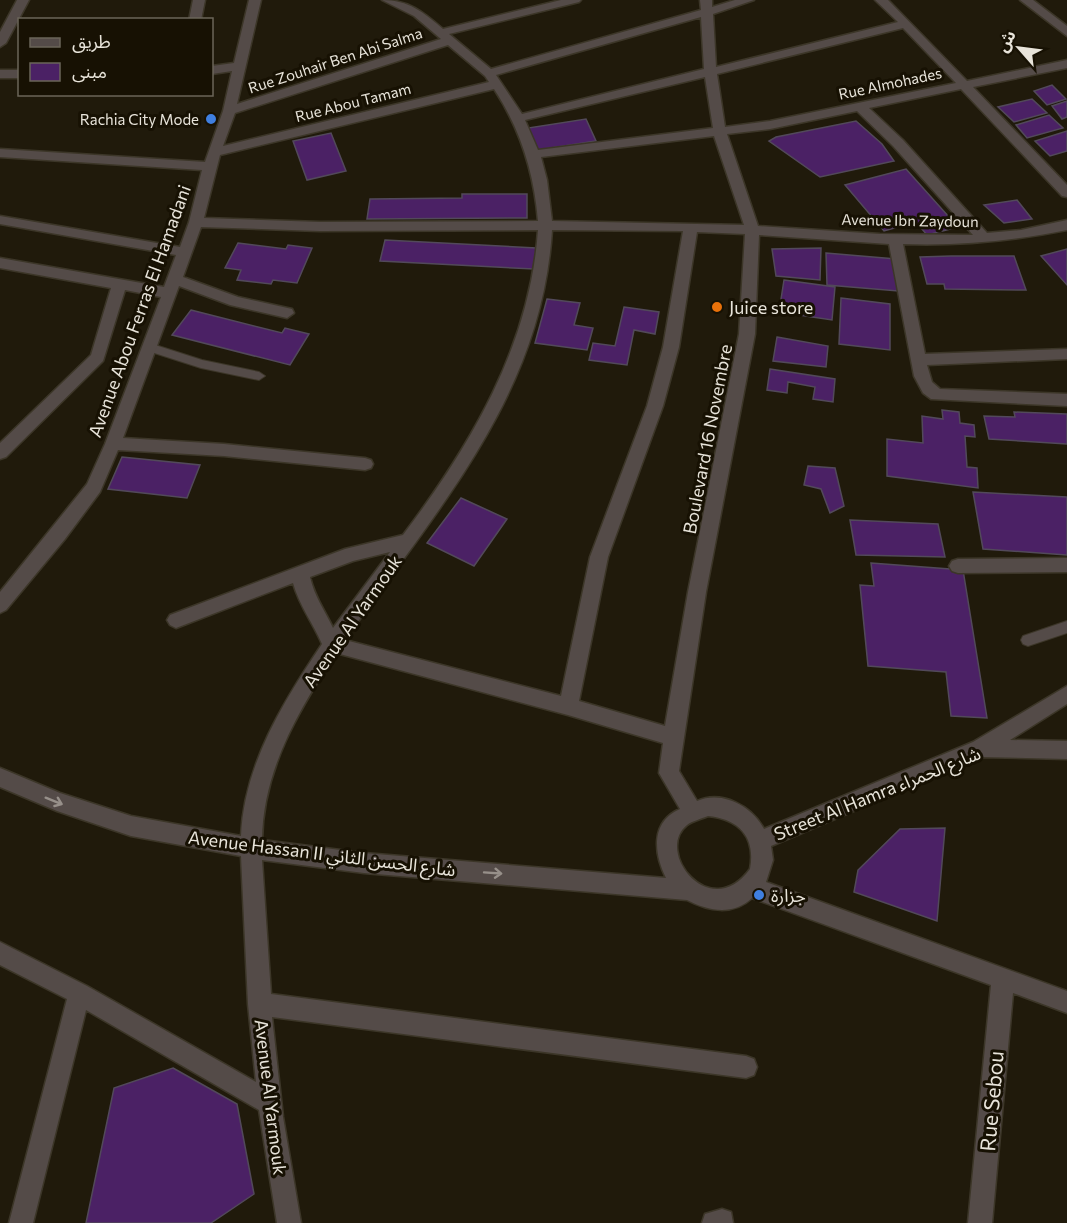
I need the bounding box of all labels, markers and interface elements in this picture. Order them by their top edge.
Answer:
legend [18,18,213,96]
north arrow [989,18,1049,78]
street label: Rue Zouhair Ben Abi Salma [246,23,424,97]
text: ش [992,27,1020,55]
text: طريق [72,30,111,53]
text: مبنى [72,60,107,83]
street label: Rue Almohades [837,63,943,103]
street label: Rue Abou Tamam [293,79,413,125]
place label: Rachia City Mode [80,110,199,128]
marker: Rachia City Mode [204,112,218,126]
street label: Avenue Abou Ferras El Hamadani [83,182,195,440]
street label: Avenue Ibn Zaydoun [841,210,979,230]
place label: Juice store [729,296,813,318]
marker: Juice store [710,300,724,314]
street label: Boulevard 16 Novembre [678,342,736,536]
street label: Avenue Al Yarmouk [298,550,406,691]
street label: Street Al Hamra شارع الحمراء [770,741,985,848]
one-way arrow [44,796,62,807]
street label: Avenue Hassan II شارع الحسن الثاني [187,826,457,884]
one-way arrow [483,868,503,879]
place label: جزارة [771,884,806,907]
marker: جزارة [752,888,766,902]
street label: Avenue Al Yarmouk [251,1018,291,1176]
street label: Rue Sebou [974,1050,1008,1152]

